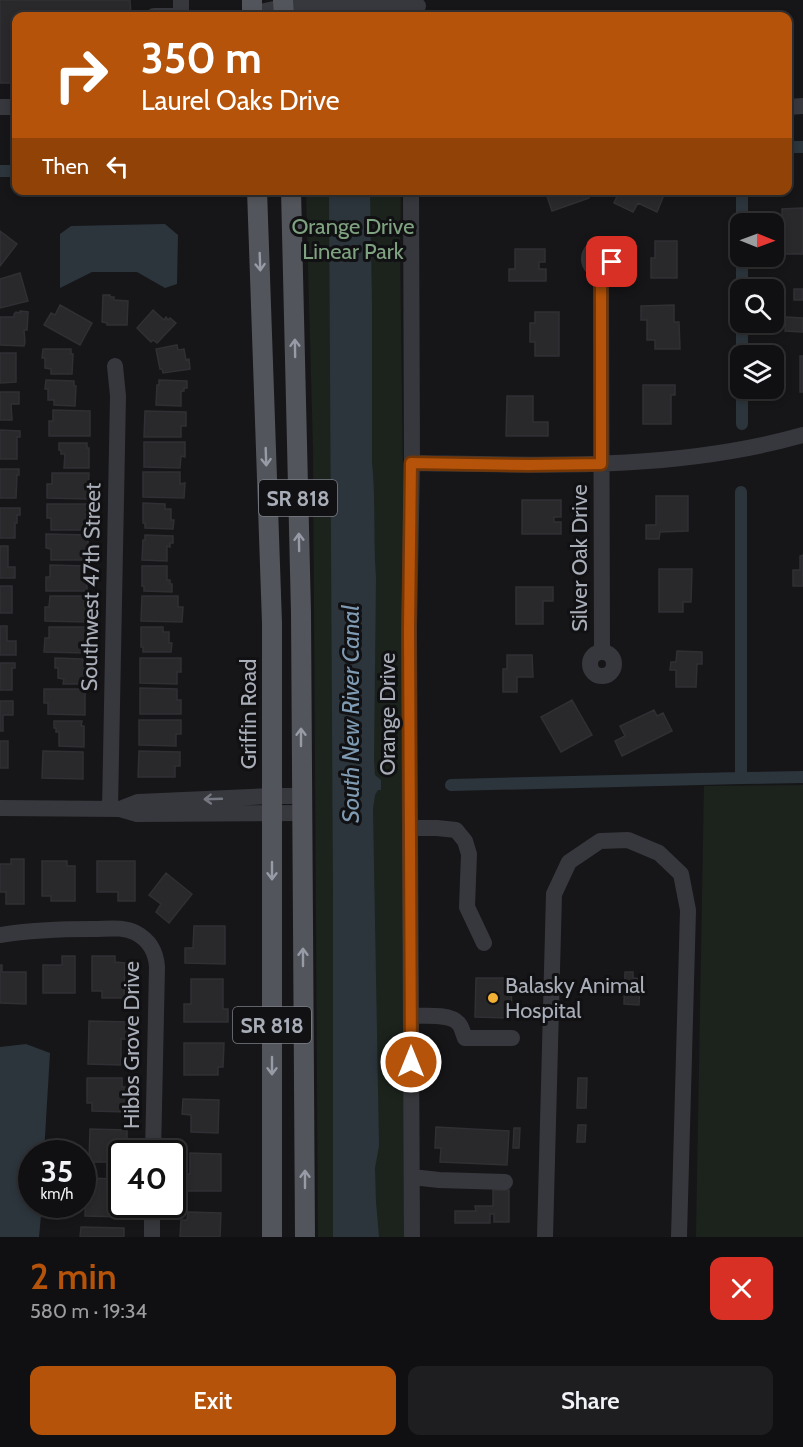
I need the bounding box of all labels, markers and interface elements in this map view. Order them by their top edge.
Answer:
text: 350 m [141,32,262,84]
icon: right [42,36,120,114]
text: Laurel Oaks Drive [141,84,340,117]
icon: left [101,150,134,183]
text: Then [42,153,89,180]
park label: Orange Drive Linear Park [292,213,414,265]
north arrow [730,213,784,267]
map controls [730,213,784,399]
pin [586,236,637,287]
icon: arrive [595,245,628,278]
one-way arrow [254,252,265,272]
button: search [730,279,784,333]
one-way arrow [289,338,300,358]
button: layers [730,345,784,399]
one-way arrow [261,446,272,466]
road number: SR 818 [259,480,337,516]
street label: Southwest 47th Street [76,482,106,692]
street label: Silver Oak Drive [566,484,593,632]
one-way arrow [293,533,305,553]
water label: South New River Canal [336,605,365,823]
street label: Orange Drive [374,653,401,775]
street label: Griffin Road [235,659,262,769]
one-way arrow [296,728,307,748]
one-way arrow [204,793,224,804]
one-way arrow [266,861,278,881]
one-way arrow [297,947,309,967]
street label: Hibbs Grove Drive [118,961,145,1129]
place label: Balasky Animal Hospital [505,972,646,1024]
marker: Balasky Animal Hospital [486,991,500,1005]
road number: SR 818 [233,1007,311,1043]
position arrow [379,1030,443,1094]
one-way arrow [266,1056,278,1076]
speed limit sign: 40 [108,1140,186,1218]
text: 35 [41,1153,73,1190]
one-way arrow [299,1169,310,1189]
text: km/h [41,1185,73,1203]
text: 2 min [30,1254,117,1298]
button: close [710,1257,773,1320]
text: 580 m · 19:34 [30,1299,147,1323]
button: Exit [30,1366,396,1435]
button: Share [408,1366,773,1435]

